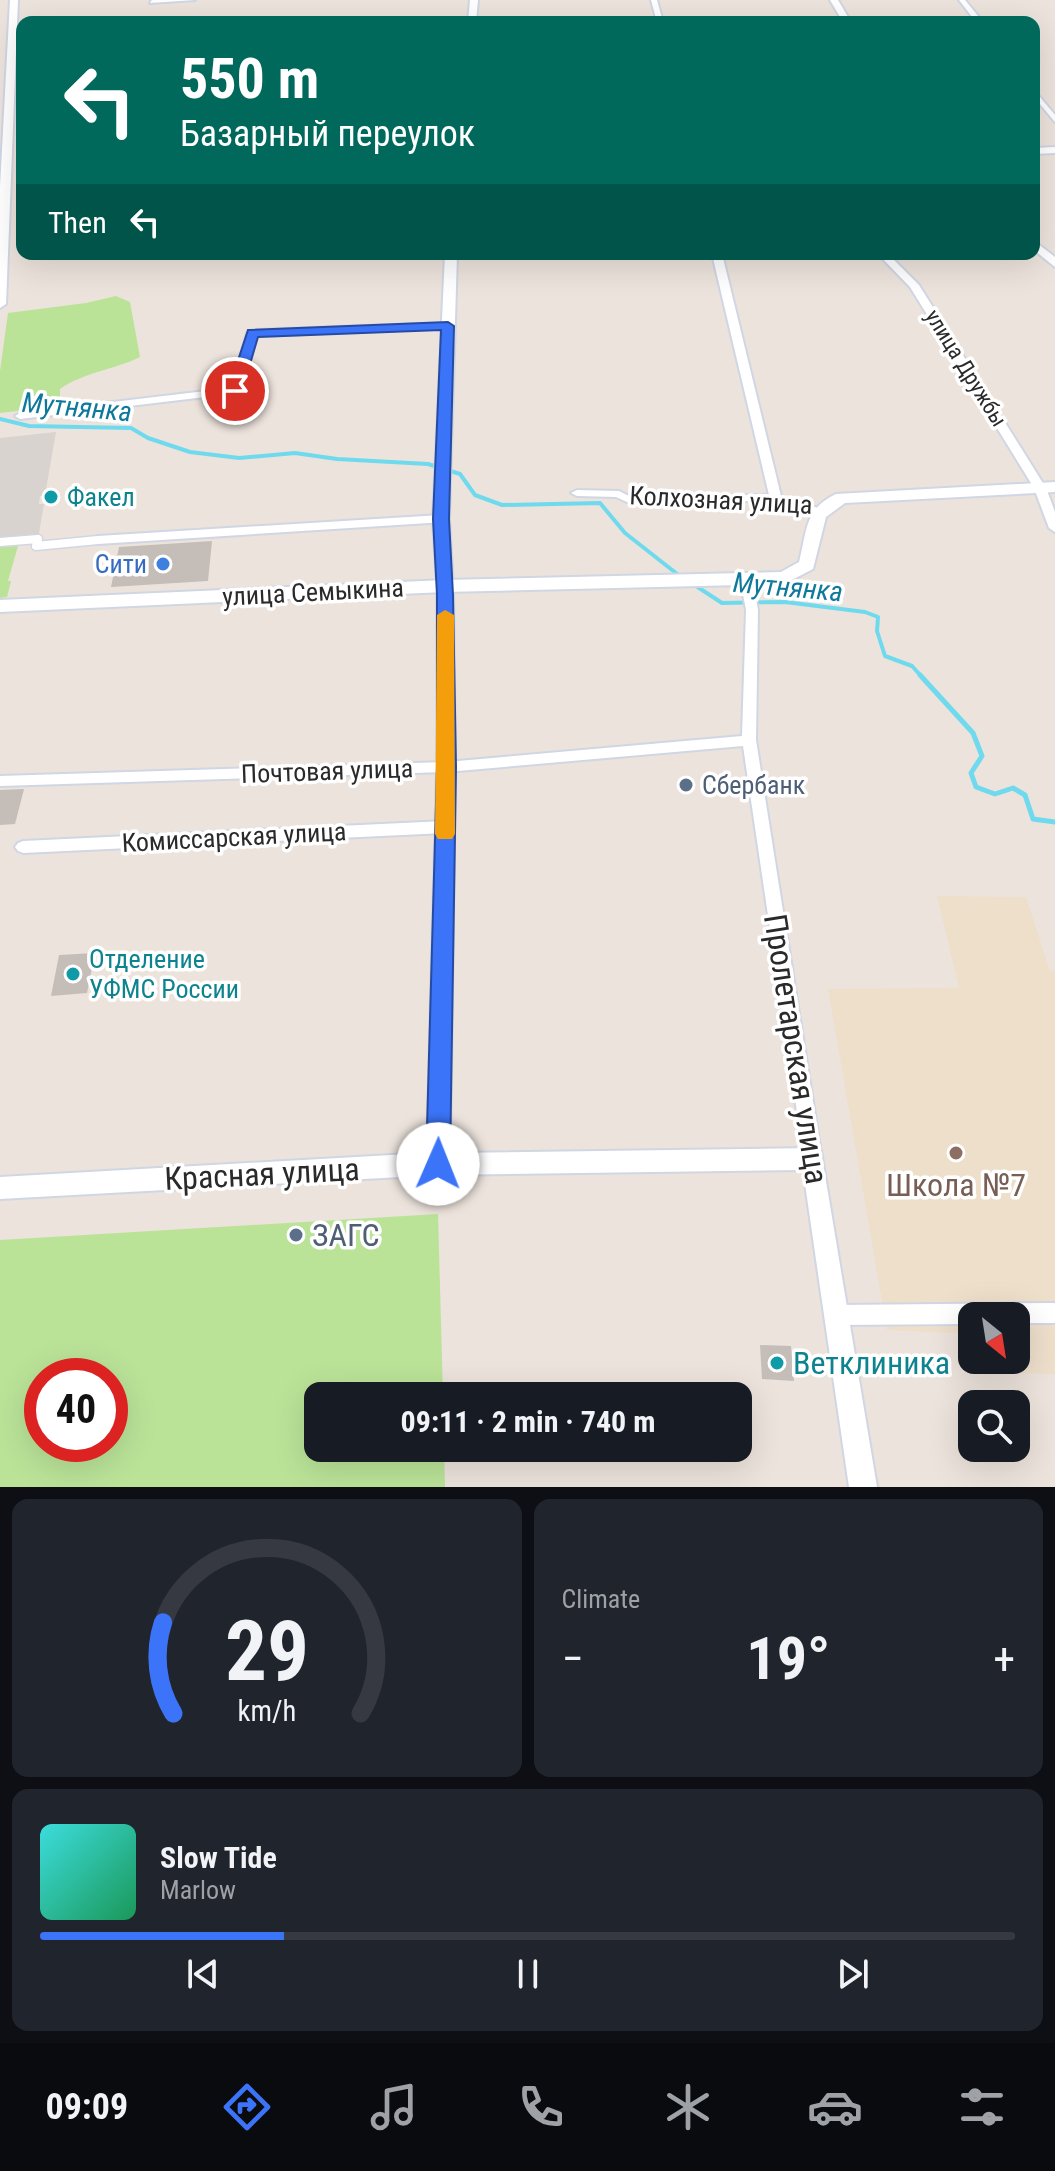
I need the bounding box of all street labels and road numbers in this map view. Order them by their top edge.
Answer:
street label: улица Дружбы [920,305,1012,431]
street label: Колхозная улица [629,480,813,520]
street label: улица Семыкина [221,572,405,612]
street label: Почтовая улица [240,753,414,789]
street label: Комиссарская улица [121,816,347,858]
street label: Пролетарская улица [756,911,836,1187]
street label: Красная улица [163,1150,361,1198]

